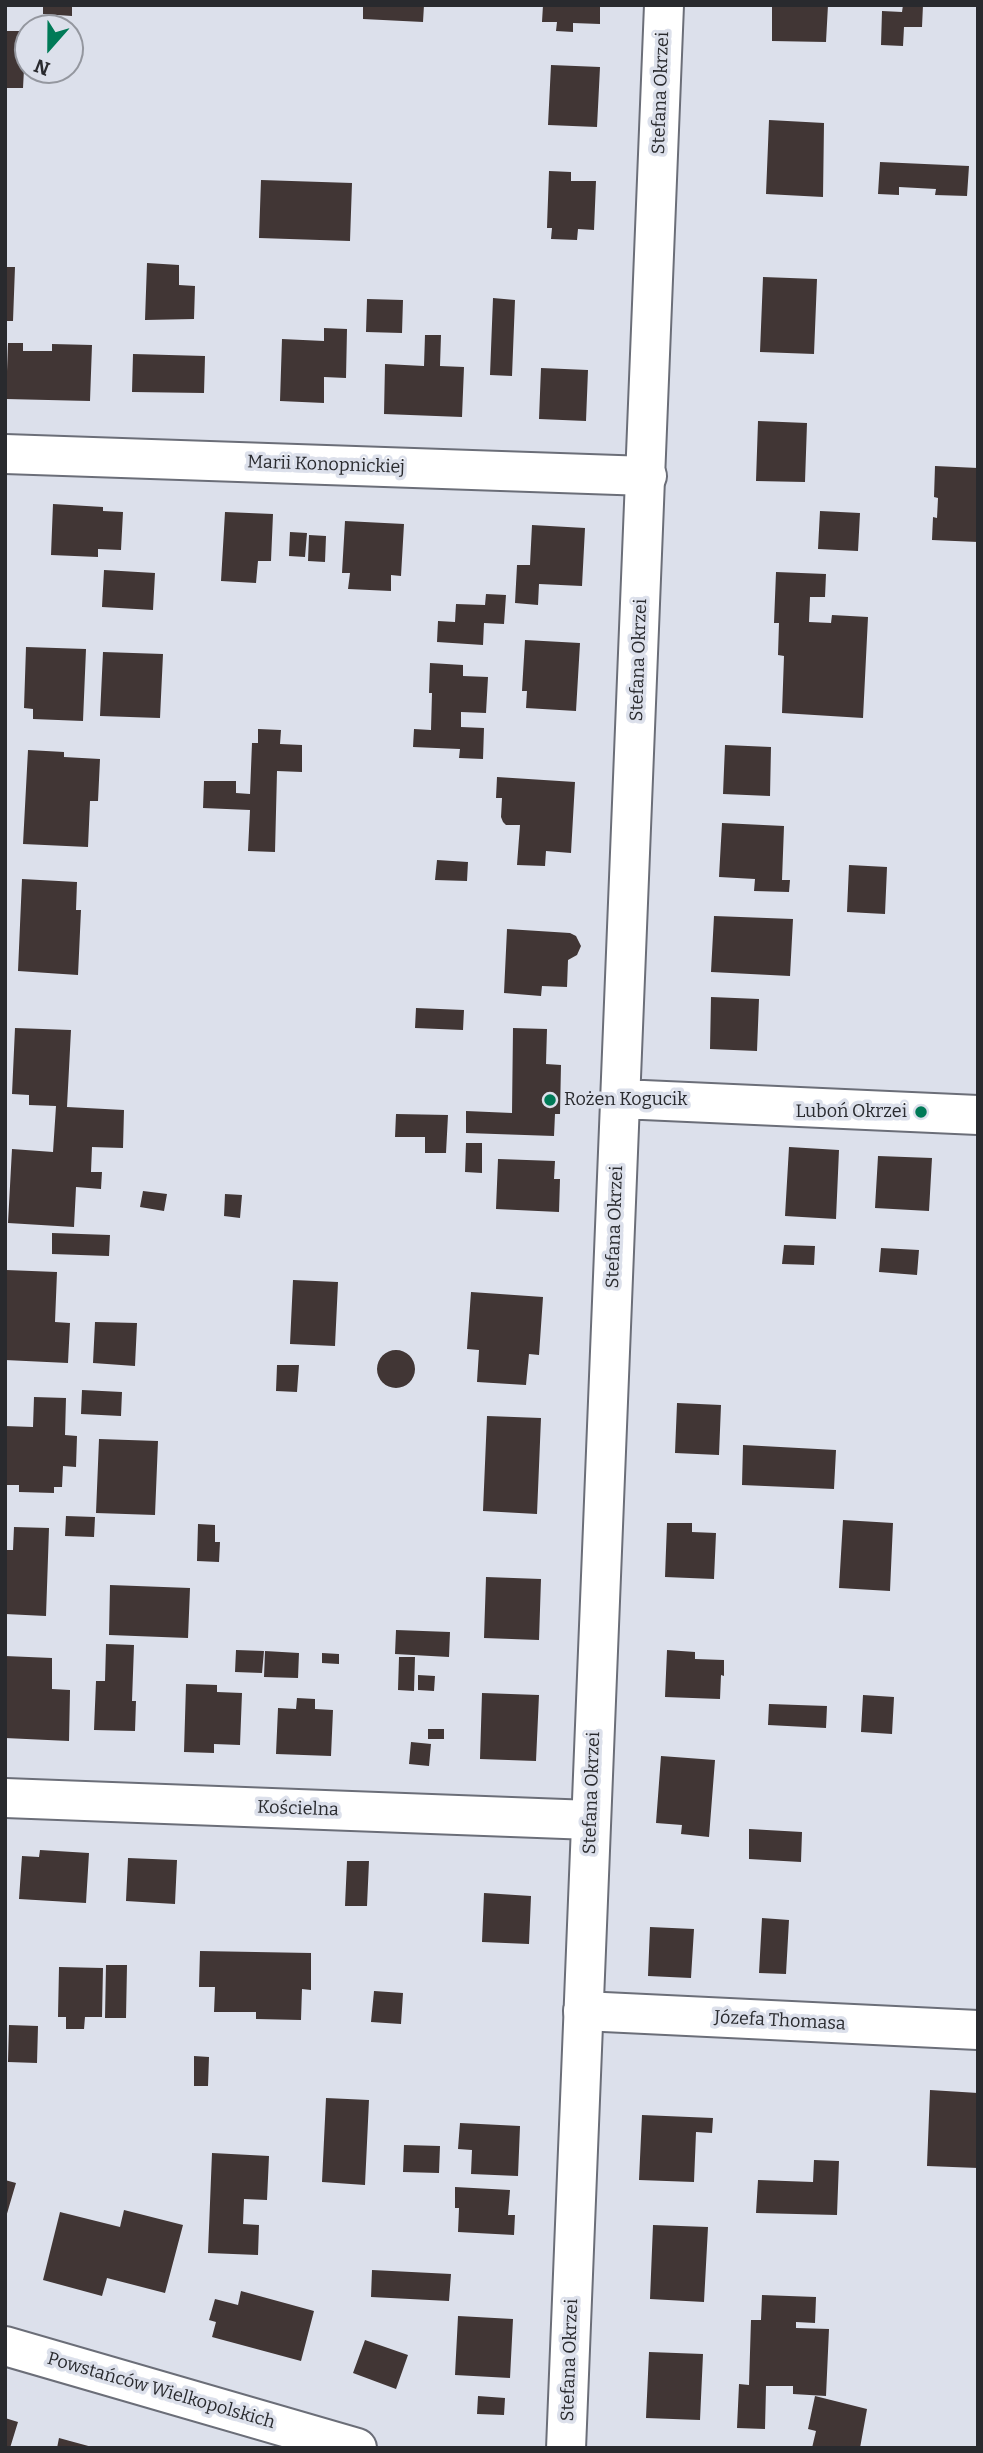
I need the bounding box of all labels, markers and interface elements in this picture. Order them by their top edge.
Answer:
north arrow [14,14,84,84]
street label: Stefana Okrzei [648,31,674,155]
text: N [31,54,53,81]
street label: Marii Konopnickiej [247,451,405,479]
street label: Stefana Okrzei [626,598,652,722]
place label: Rożen Kogucik [564,1089,687,1111]
marker: Rożen Kogucik [542,1092,558,1108]
place label: Luboń Okrzei [795,1101,907,1123]
marker: Luboń Okrzei [913,1104,929,1120]
street label: Stefana Okrzei [602,1165,628,1289]
street label: Stefana Okrzei [579,1731,605,1855]
street label: Kościelna [257,1797,339,1821]
street label: Józefa Thomasa [714,2007,846,2035]
street label: Stefana Okrzei [557,2298,583,2422]
street label: Powstańców Wielkopolskich [45,2348,277,2434]

